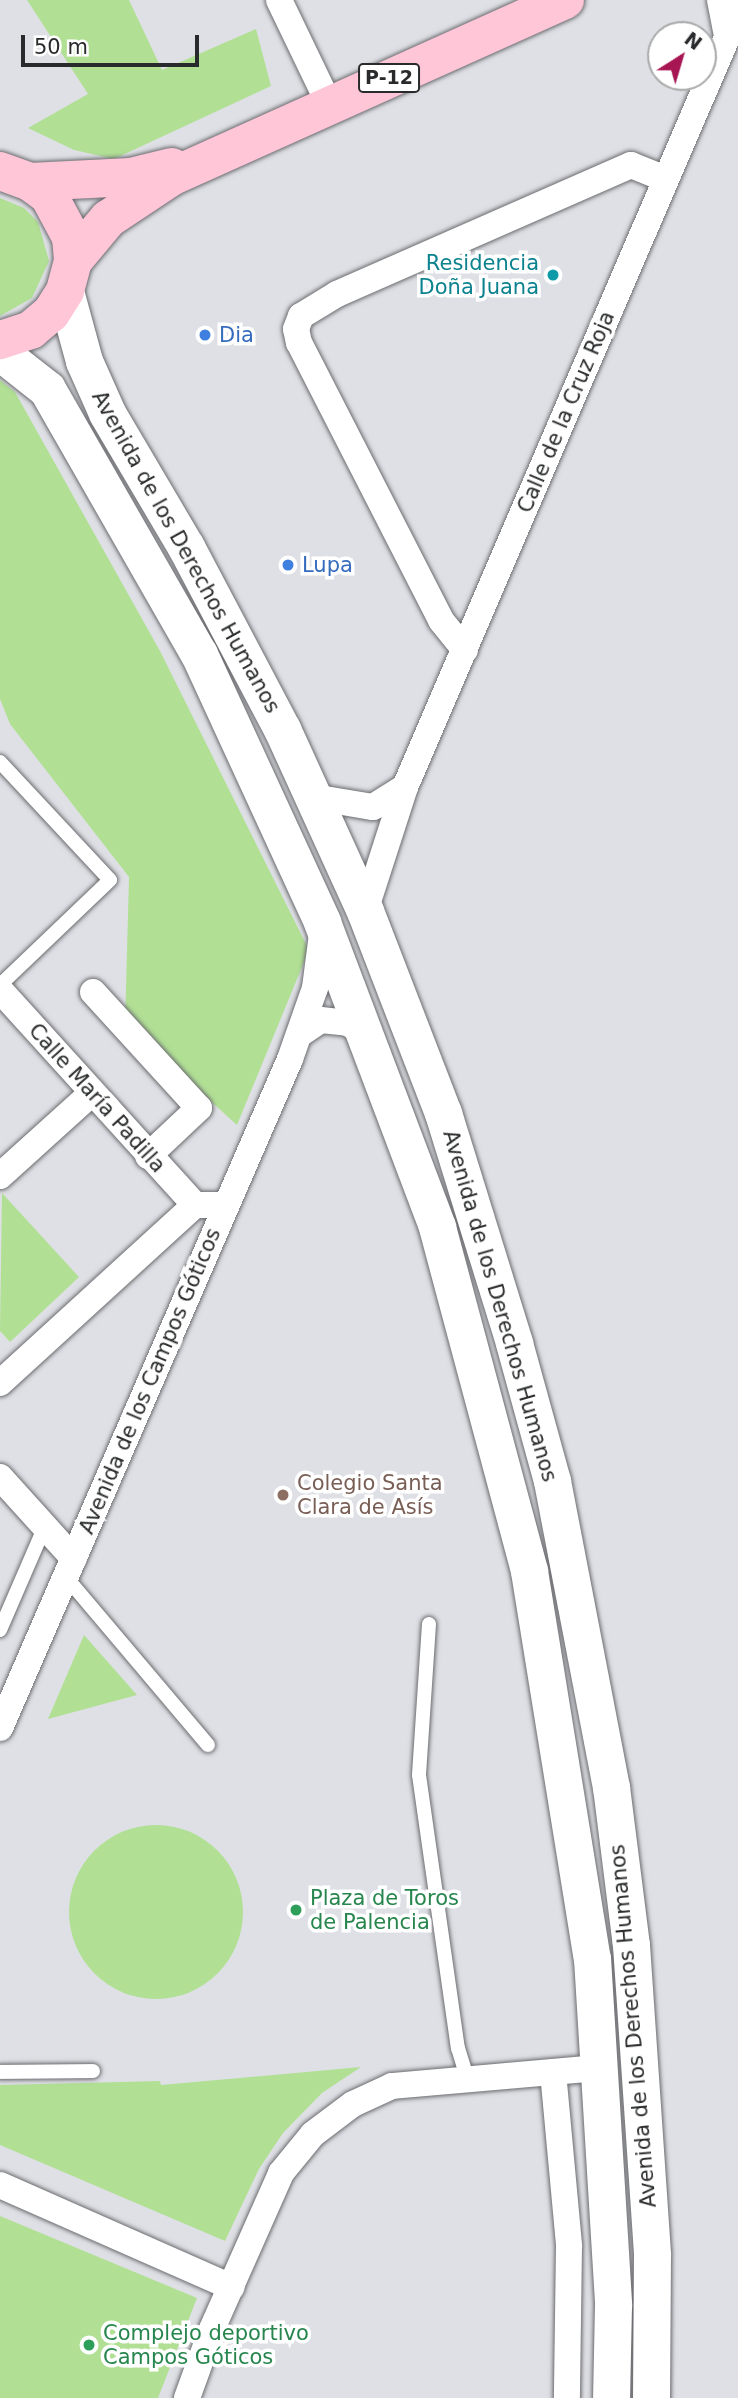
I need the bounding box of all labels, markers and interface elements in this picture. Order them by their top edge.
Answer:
scale bar [24,21,203,65]
north arrow [647,21,717,91]
text: N [680,27,706,54]
text: 50 m [34,35,88,59]
road number: P-12 [358,62,420,94]
place label: Residencia Doña Juana [419,250,539,300]
marker: Residencia Doña Juana [545,267,561,283]
street label: Calle de la Cruz Roja [512,307,620,517]
place label: Dia [219,322,254,348]
marker: Dia [197,327,213,343]
street label: Avenida de los Derechos Humanos [87,386,285,718]
place label: Lupa [302,552,353,578]
marker: Lupa [280,557,296,573]
street label: Calle María Padilla [23,1018,171,1178]
street label: Avenida de los Derechos Humanos [438,1127,562,1485]
street label: Avenida de los Campos Góticos [74,1224,226,1538]
place label: Colegio Santa Clara de Asís [297,1470,443,1520]
marker: Colegio Santa Clara de Asís [275,1487,291,1503]
street label: Avenida de los Derechos Humanos [605,1843,661,2209]
place label: Plaza de Toros de Palencia [310,1885,459,1935]
marker: Plaza de Toros de Palencia [288,1902,304,1918]
place label: Complejo deportivo Campos Góticos [103,2320,309,2370]
marker: Complejo deportivo Campos Góticos [81,2337,97,2353]

